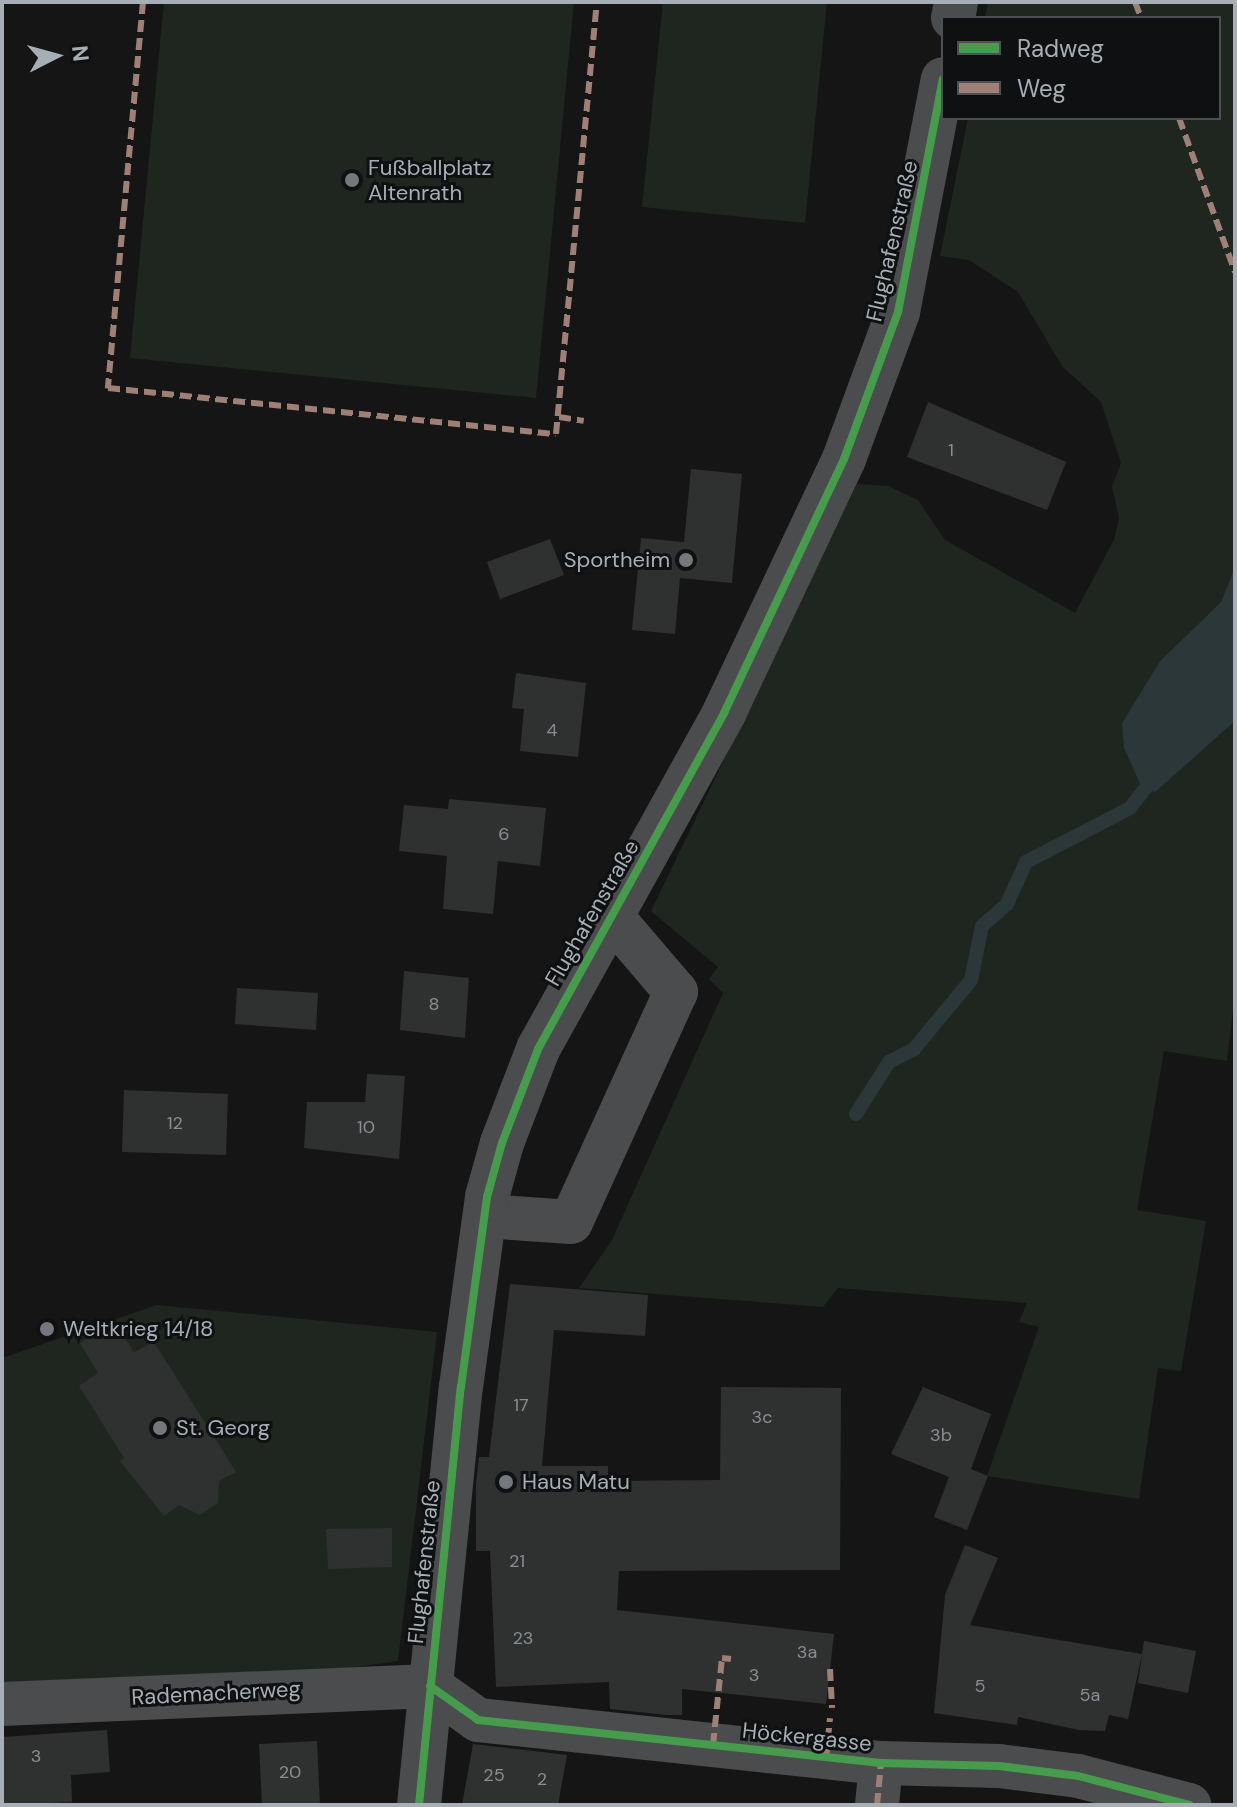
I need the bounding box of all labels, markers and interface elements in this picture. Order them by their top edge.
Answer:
north arrow [16,16,96,96]
legend [941,16,1221,120]
text: Radweg [1017,33,1104,64]
text: N [65,44,96,63]
text: Weg [1017,73,1066,104]
place label: Fußballplatz Altenrath [368,154,491,206]
street label: Flughafenstraße [861,158,923,324]
marker: Fußballplatz Altenrath [343,171,361,189]
house number: 1 [948,439,954,461]
place label: Sportheim [564,547,670,573]
marker: Sportheim [677,551,695,569]
house number: 4 [547,719,557,741]
house number: 6 [498,823,510,845]
street label: Flughafenstraße [539,835,645,991]
house number: 8 [429,993,439,1015]
house number: 12 [167,1112,183,1134]
house number: 10 [357,1116,375,1138]
place label: Weltkrieg 14/18 [63,1316,213,1342]
marker: Weltkrieg 14/18 [38,1320,56,1338]
house number: 17 [513,1394,529,1416]
house number: 3c [752,1406,772,1428]
place label: St. Georg [176,1415,270,1441]
marker: St. Georg [151,1419,169,1437]
house number: 3b [930,1424,952,1446]
place label: Haus Matu [522,1469,630,1495]
marker: Haus Matu [497,1473,515,1491]
street label: Flughafenstraße [402,1479,446,1645]
house number: 21 [509,1550,525,1572]
house number: 23 [512,1627,534,1649]
house number: 3a [797,1641,817,1663]
house number: 3 [749,1664,759,1686]
street label: Rademacherweg [131,1675,301,1711]
house number: 5 [975,1675,985,1697]
house number: 5a [1080,1684,1100,1706]
street label: Höckergasse [741,1717,873,1757]
house number: 3 [31,1745,41,1767]
house number: 20 [279,1761,301,1783]
house number: 25 [483,1764,505,1786]
house number: 2 [537,1768,547,1790]

